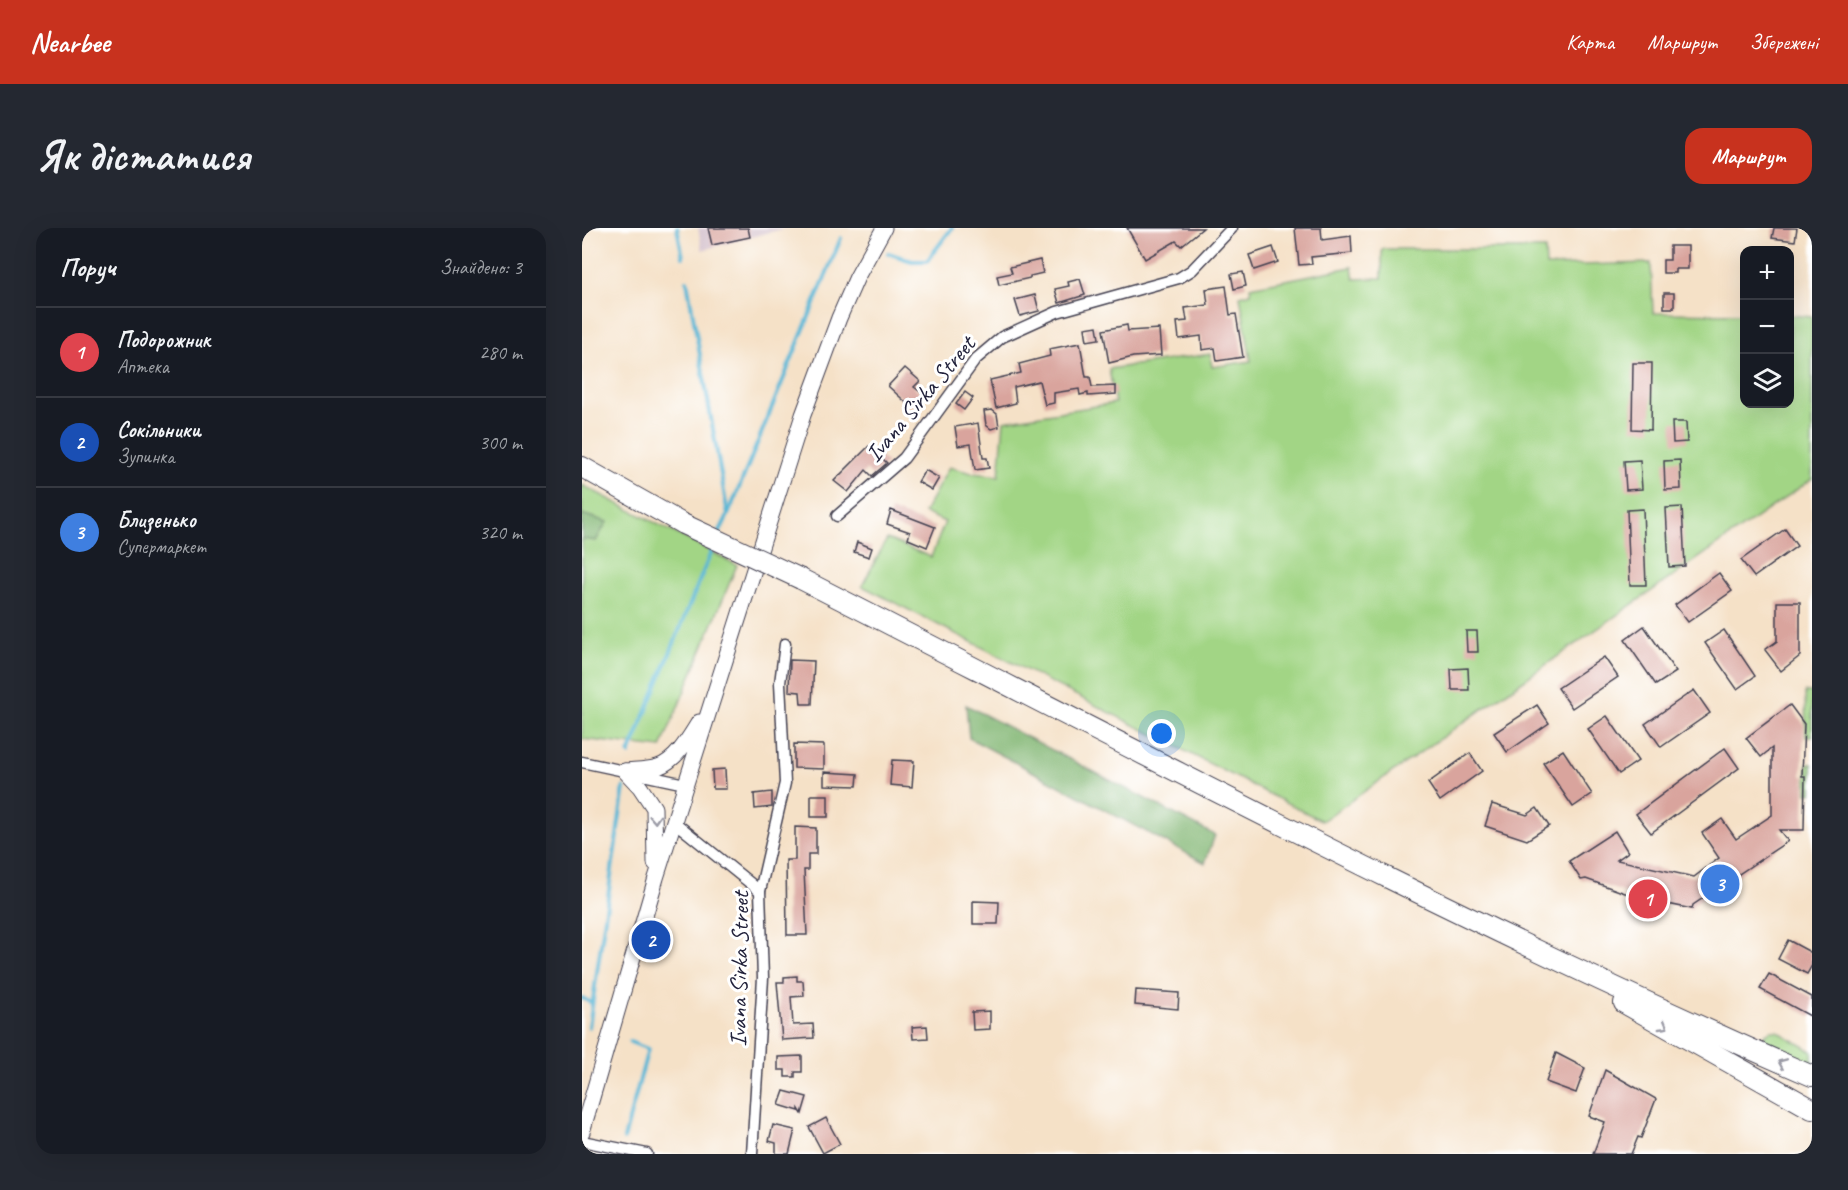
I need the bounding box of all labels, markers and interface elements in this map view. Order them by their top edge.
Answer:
text: Nearbee [30,25,110,60]
text: Карта [1566,29,1614,55]
text: Маршрут [1647,29,1717,55]
text: Збережені [1750,29,1818,55]
button: Маршрут [1685,128,1812,184]
text: Як дістатися [36,130,250,183]
map controls [1740,246,1794,408]
button: + [1740,246,1794,300]
text: Поруч [60,251,116,284]
text: Знайдено: 3 [440,255,522,280]
button: − [1740,300,1794,354]
text: Подорожник [117,326,210,354]
street label: Ivana Sirka Street [859,328,983,468]
text: 1 [75,340,84,365]
text: 280 m [479,340,522,365]
text: Аптека [117,354,169,379]
button: layers [1740,354,1794,408]
text: Сокільники [117,416,201,444]
text: 2 [75,430,84,455]
text: 300 m [479,430,522,455]
text: Зупинка [117,444,175,469]
text: Близенько [117,506,196,534]
text: 3 [75,520,84,545]
text: 320 m [479,520,522,545]
text: Супермаркет [117,534,206,559]
your location [1147,719,1176,748]
one-way arrow [648,815,661,824]
pin: 3 [1700,862,1740,906]
pin: 1 [1628,876,1668,922]
street label: Ivana Sirka Street [723,889,755,1047]
pin: 2 [632,918,670,962]
one-way arrow [1658,1019,1668,1031]
one-way arrow [1778,1058,1789,1070]

